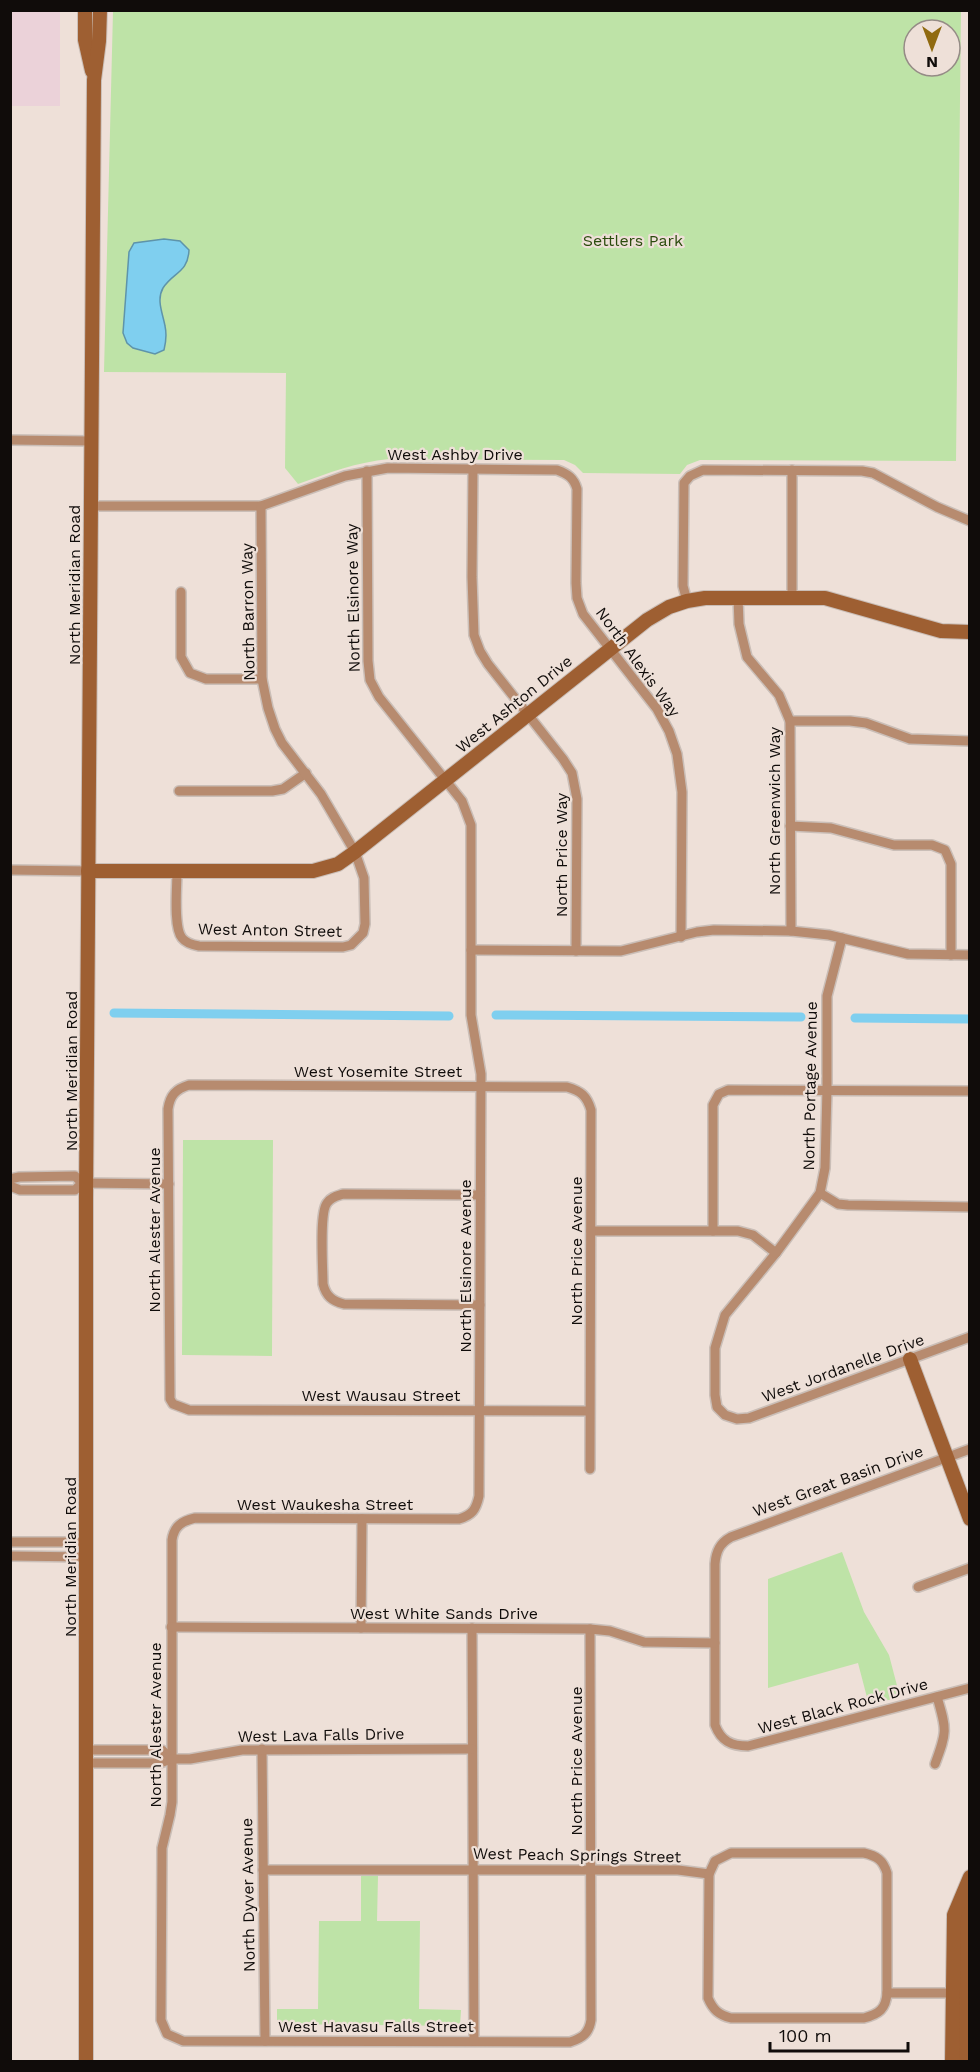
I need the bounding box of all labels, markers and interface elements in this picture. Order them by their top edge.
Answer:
north arrow [902,18,962,78]
text: N [926,53,938,72]
park label: Settlers Park [583,231,683,250]
street label: West Ashby Drive [387,445,523,464]
street label: North Meridian Road [65,505,84,665]
street label: North Elsinore Way [342,523,364,673]
street label: North Barron Way [237,542,259,681]
street label: North Alexis Way [592,603,685,721]
street label: West Ashton Drive [452,651,576,757]
street label: North Greenwich Way [765,726,784,895]
street label: North Price Way [552,792,571,917]
street label: West Anton Street [198,919,343,941]
street label: North Meridian Road [62,991,81,1151]
street label: North Portage Avenue [799,1001,821,1171]
street label: West Yosemite Street [294,1062,462,1081]
street label: North Alester Avenue [145,1147,164,1313]
street label: North Price Avenue [567,1176,586,1326]
street label: North Elsinore Avenue [456,1179,475,1353]
street label: West Jordanelle Drive [759,1330,927,1406]
street label: West Wausau Street [302,1386,461,1405]
street label: West Great Basin Drive [750,1441,926,1521]
street label: North Meridian Road [61,1477,80,1637]
street label: West Waukesha Street [237,1495,414,1514]
street label: West White Sands Drive [350,1604,538,1623]
street label: North Alester Avenue [146,1642,165,1808]
street label: West Black Rock Drive [756,1674,930,1738]
street label: North Price Avenue [567,1686,586,1836]
street label: West Lava Falls Drive [237,1724,405,1746]
street label: North Dyver Avenue [237,1818,259,1972]
street label: West Peach Springs Street [473,1844,682,1866]
scale bar [770,2015,908,2053]
street label: West Havasu Falls Street [278,2017,474,2036]
text: 100 m [779,2025,832,2046]

